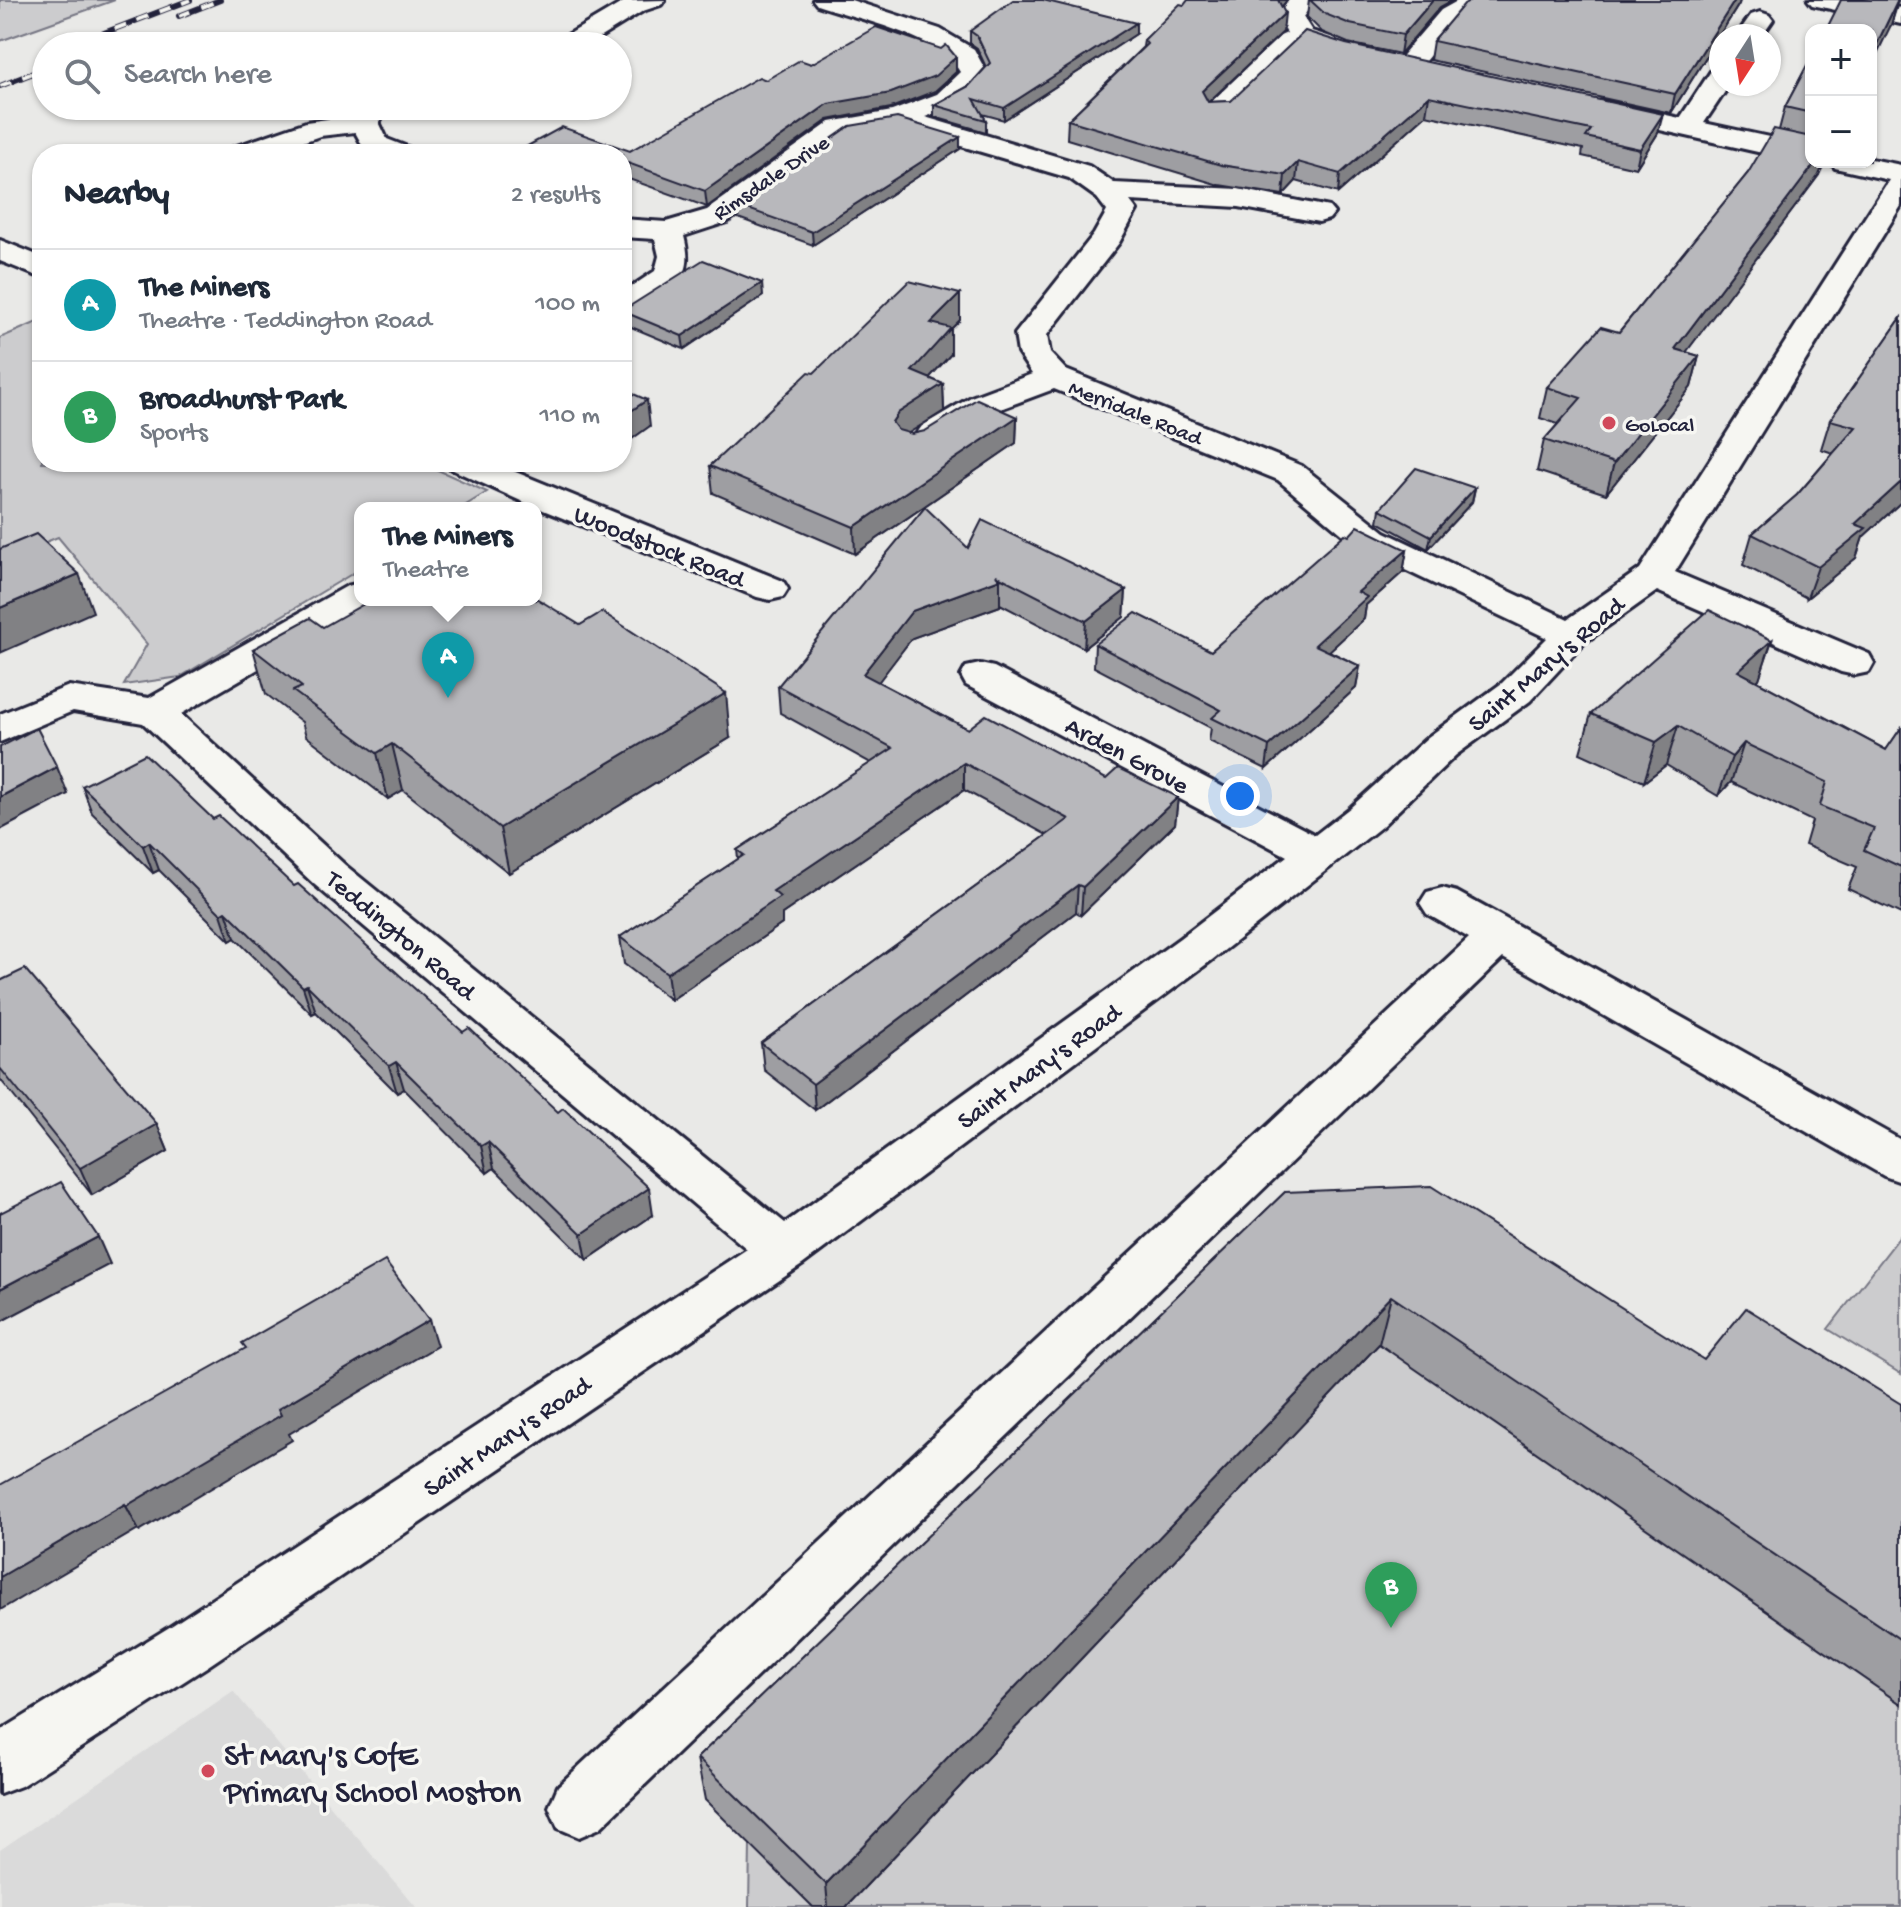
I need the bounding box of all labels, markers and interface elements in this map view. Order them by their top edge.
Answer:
north arrow [1709,24,1781,96]
map controls [1805,24,1877,168]
button: + [1805,24,1877,96]
search box [32,32,632,120]
icon: search [60,54,104,98]
text: Search here [124,59,272,94]
button: − [1805,96,1877,168]
street label: Rimsdale Drive [709,131,836,228]
text: Nearby [64,176,169,216]
text: 2 results [511,181,600,212]
text: The Miners [140,272,269,307]
text: A [82,290,98,321]
text: 100 m [535,290,600,321]
text: Theatre · Teddington Road [140,307,432,338]
street label: Merridale Road [1064,376,1207,454]
text: Broadhurst Park [140,384,344,419]
text: B [83,402,97,433]
text: 110 m [540,402,600,433]
marker: GoLocal [1600,414,1618,432]
place label: GoLocal [1625,414,1694,440]
text: Sports [140,419,208,450]
street label: Woodstock Road [568,501,750,598]
popup [354,502,542,606]
text: The Miners [384,521,512,556]
text: Theatre [384,556,469,587]
street label: Saint Mary's Road [1463,591,1634,741]
pin: A [422,632,474,698]
street label: Arden Grove [1059,712,1194,804]
your location [1220,776,1260,816]
street label: Teddington Road [316,864,482,1010]
street label: Saint Mary's Road [953,998,1130,1138]
street label: Saint Mary's Road [419,1370,599,1506]
pin: B [1365,1562,1417,1628]
place label: St Mary's CofE Primary School Moston [223,1739,521,1814]
marker: St Mary's CofE Primary School Moston [199,1762,217,1780]

